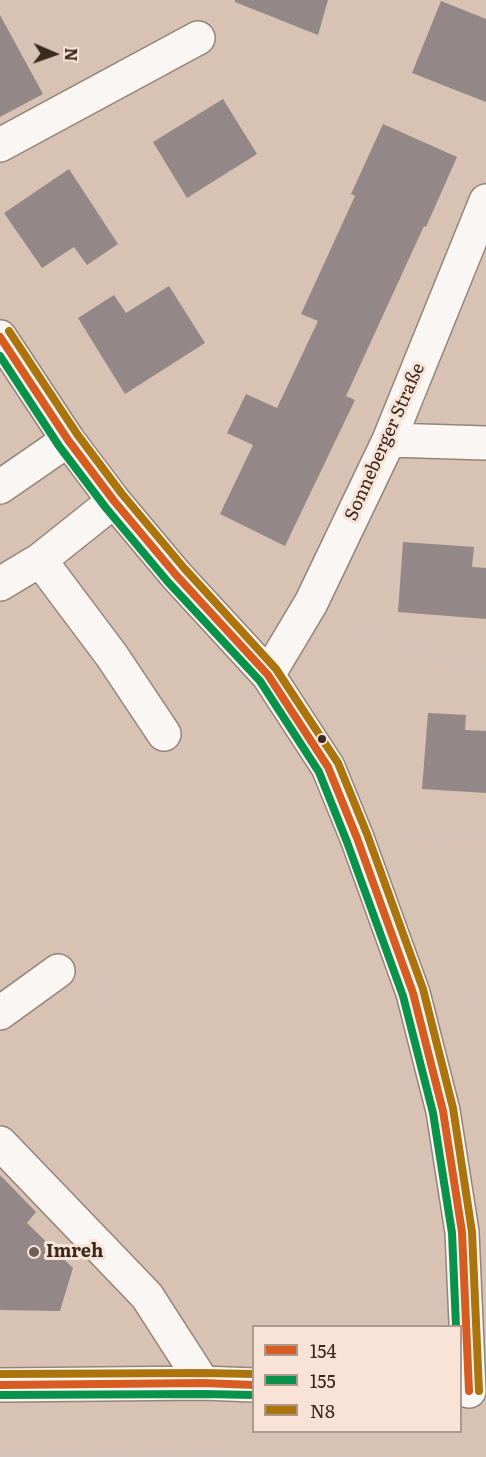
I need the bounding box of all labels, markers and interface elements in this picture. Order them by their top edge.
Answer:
north arrow [24,24,84,84]
text: N [60,47,84,62]
street label: Sonneberger Straße [341,360,429,524]
unlabelled marker [316,733,328,745]
place label: Imreh [46,1241,103,1263]
marker: Imreh [27,1245,41,1259]
legend [252,1325,462,1433]
text: 154 [310,1337,336,1364]
text: 155 [310,1367,336,1394]
text: N8 [310,1397,335,1424]

